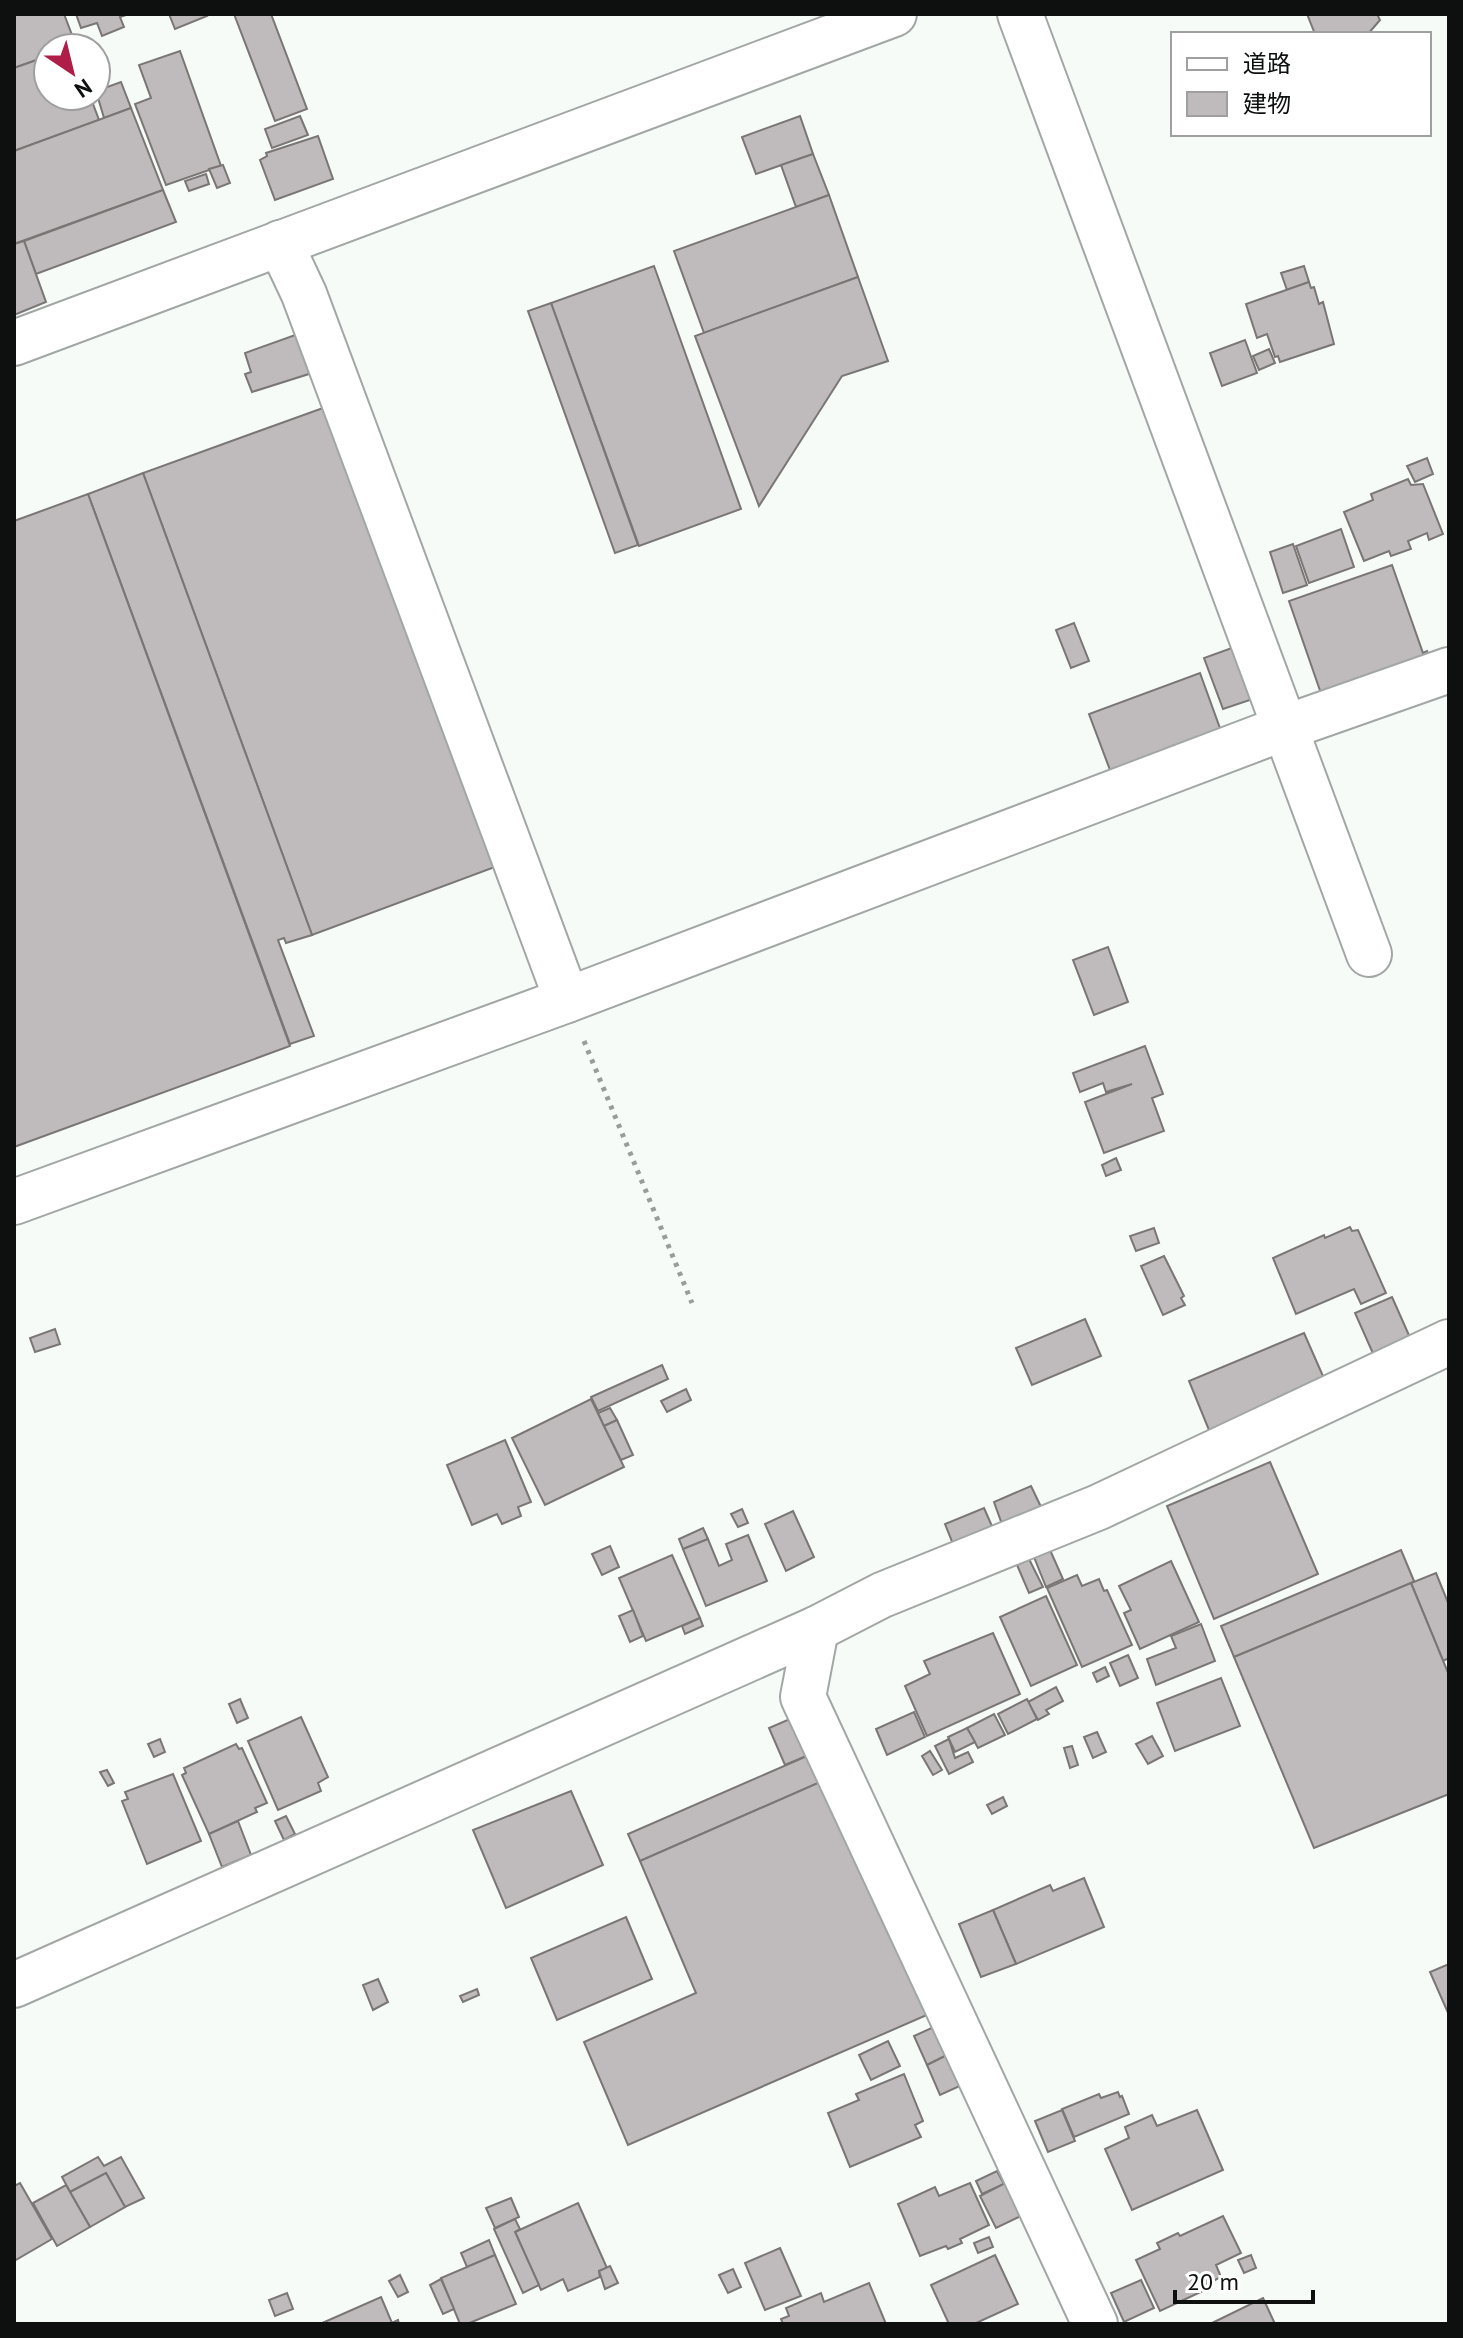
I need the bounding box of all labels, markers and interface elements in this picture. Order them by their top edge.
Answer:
north arrow [32,32,112,112]
legend [1171,32,1431,136]
text: 道路 [1243,48,1291,79]
text: N [70,73,97,104]
text: 建物 [1243,88,1291,119]
scale bar [1175,2254,1313,2304]
text: 20 m [1187,2266,1239,2297]

